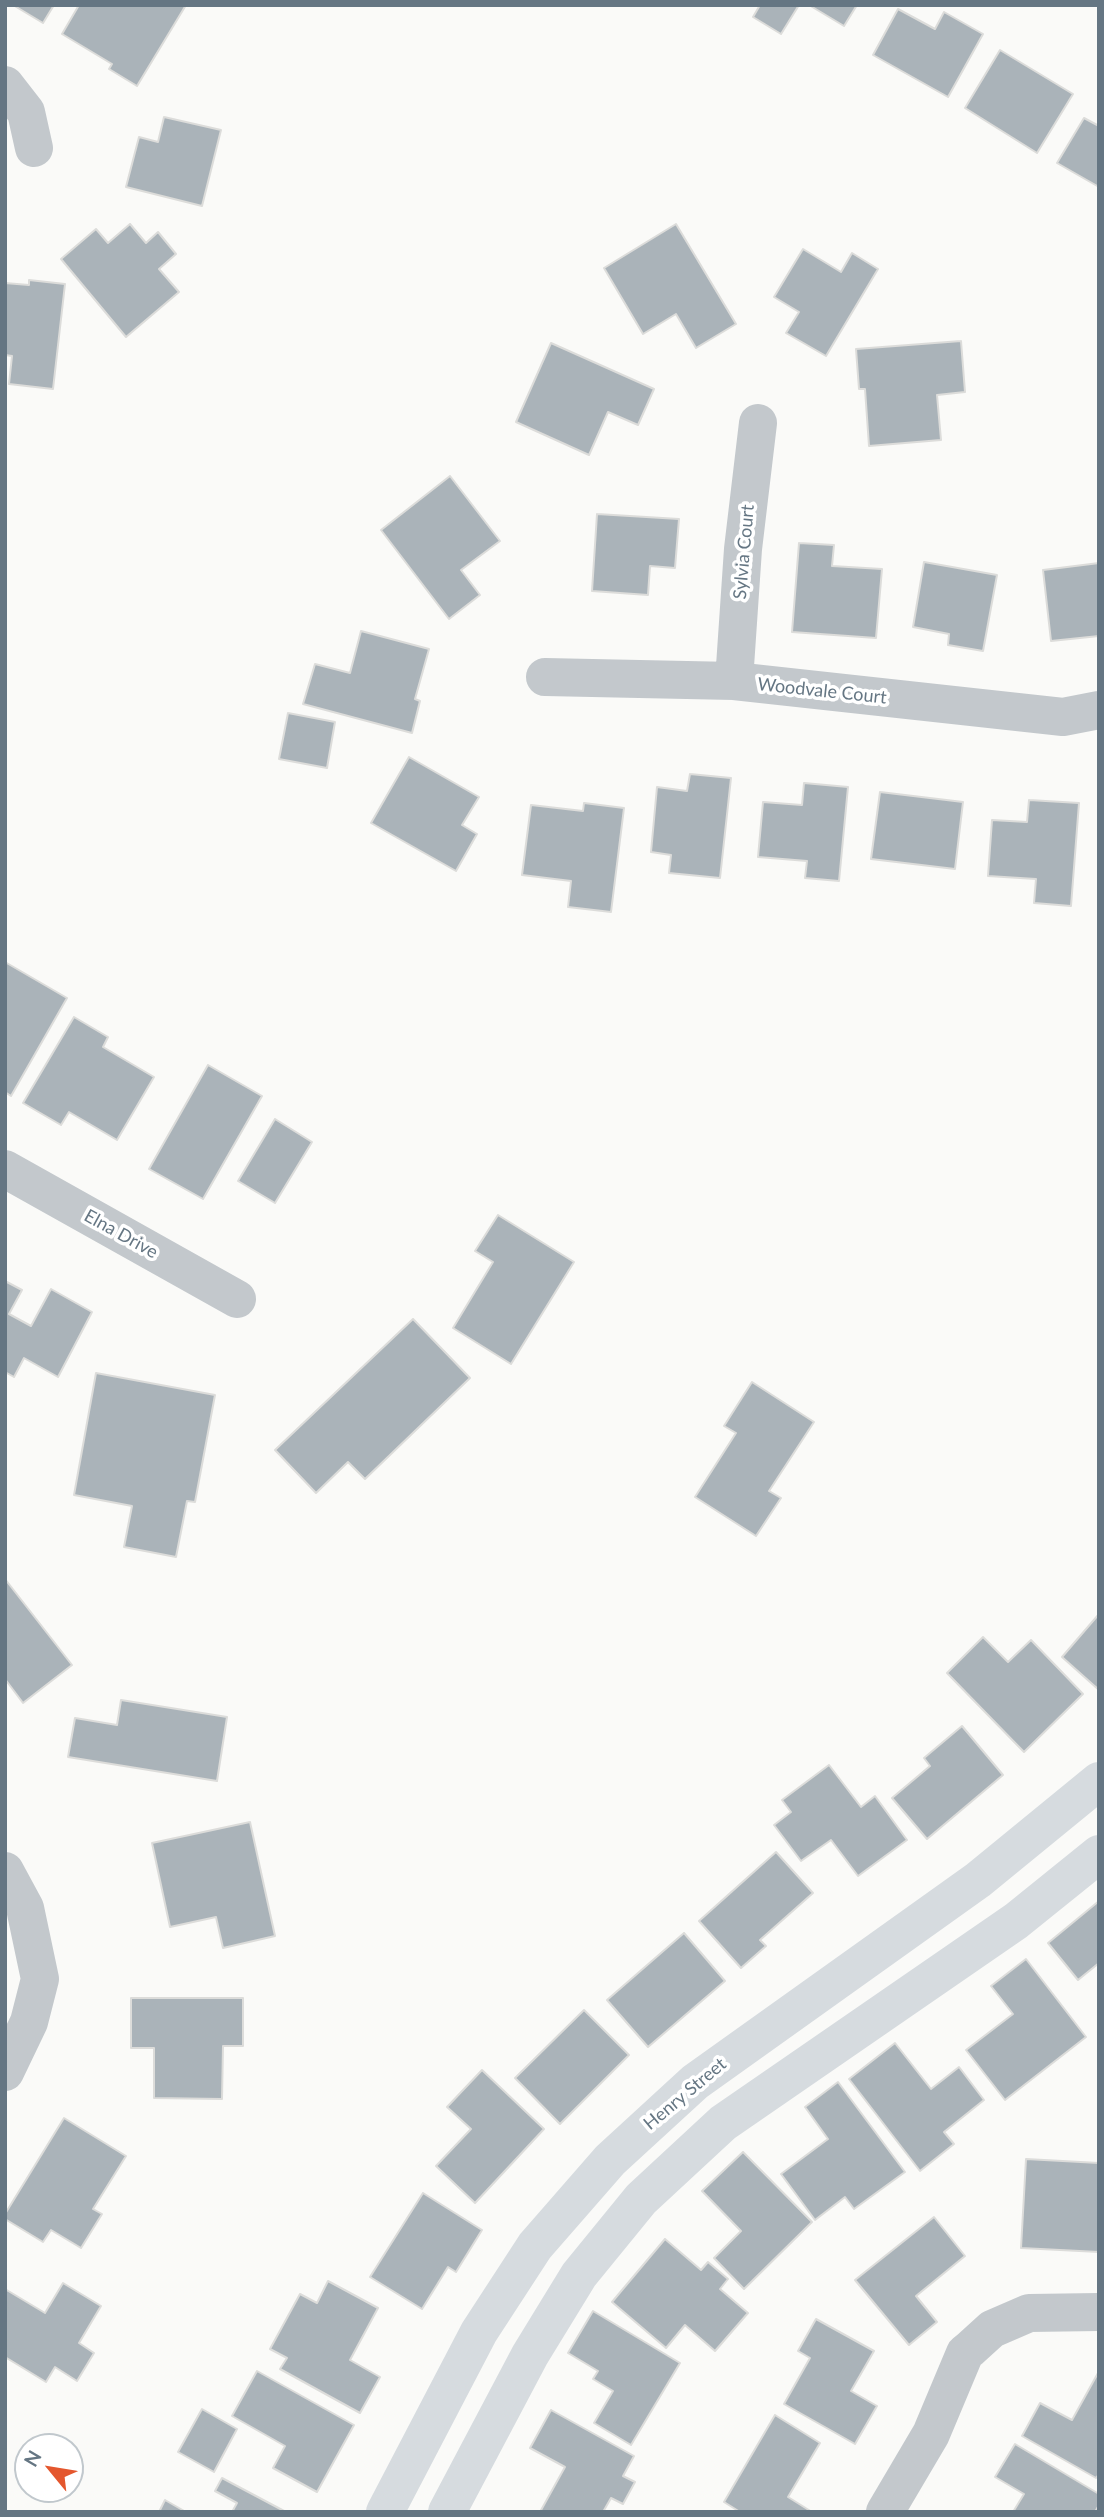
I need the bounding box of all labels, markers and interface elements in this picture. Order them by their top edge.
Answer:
street label: Sylvia Court [729,504,759,600]
street label: Woodvale Court [756,673,888,709]
street label: Elna Drive [80,1205,162,1263]
street label: Henry Street [639,2053,731,2135]
north arrow [14,2433,84,2503]
text: N [18,2446,46,2470]

